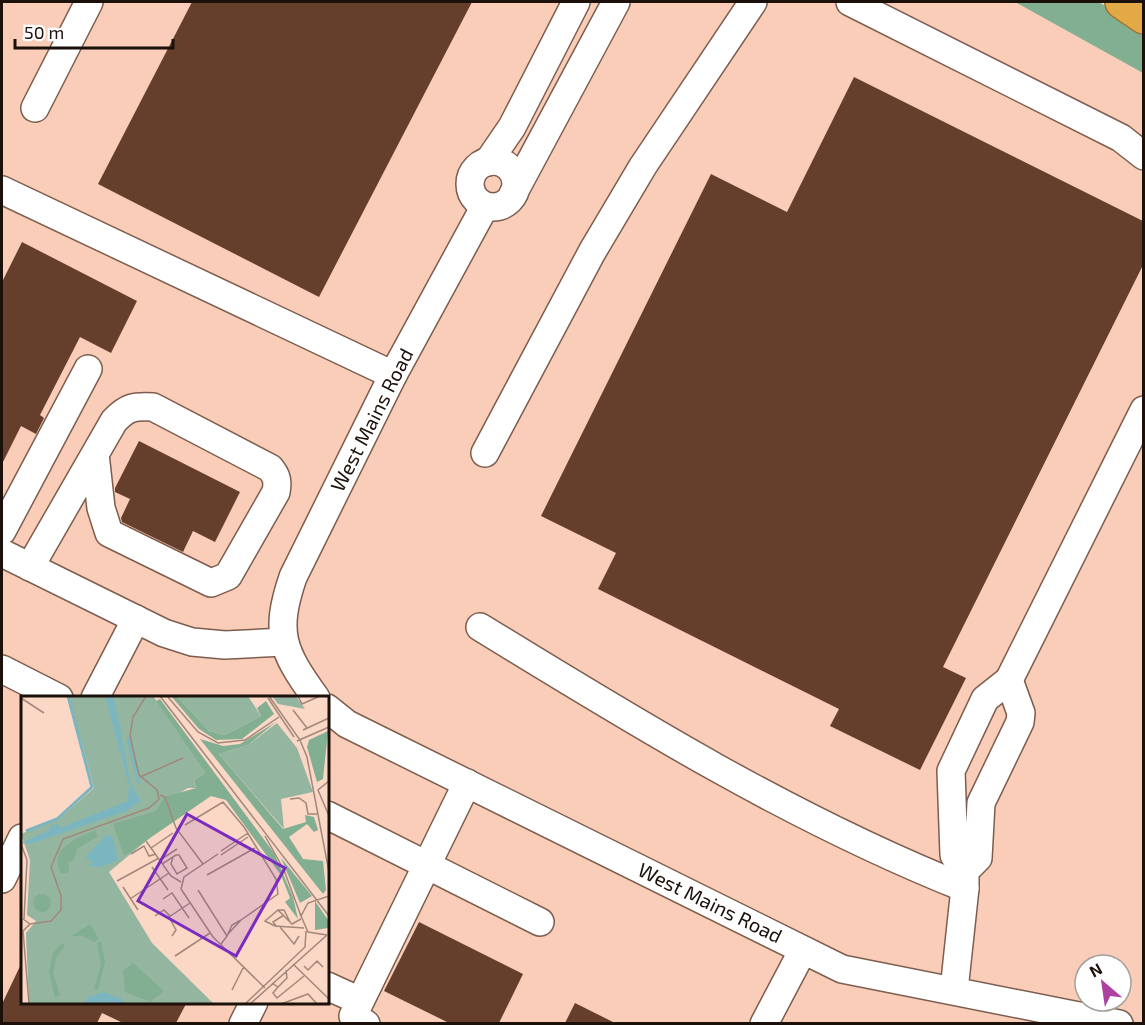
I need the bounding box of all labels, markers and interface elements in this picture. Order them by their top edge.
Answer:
scale bar [15,12,172,50]
text: 50 m [24,21,64,43]
street label: West Mains Road [325,344,418,495]
inset map [21,696,328,1004]
street label: West Mains Road [634,857,786,947]
north arrow [1073,953,1133,1013]
text: N [1086,958,1105,981]

